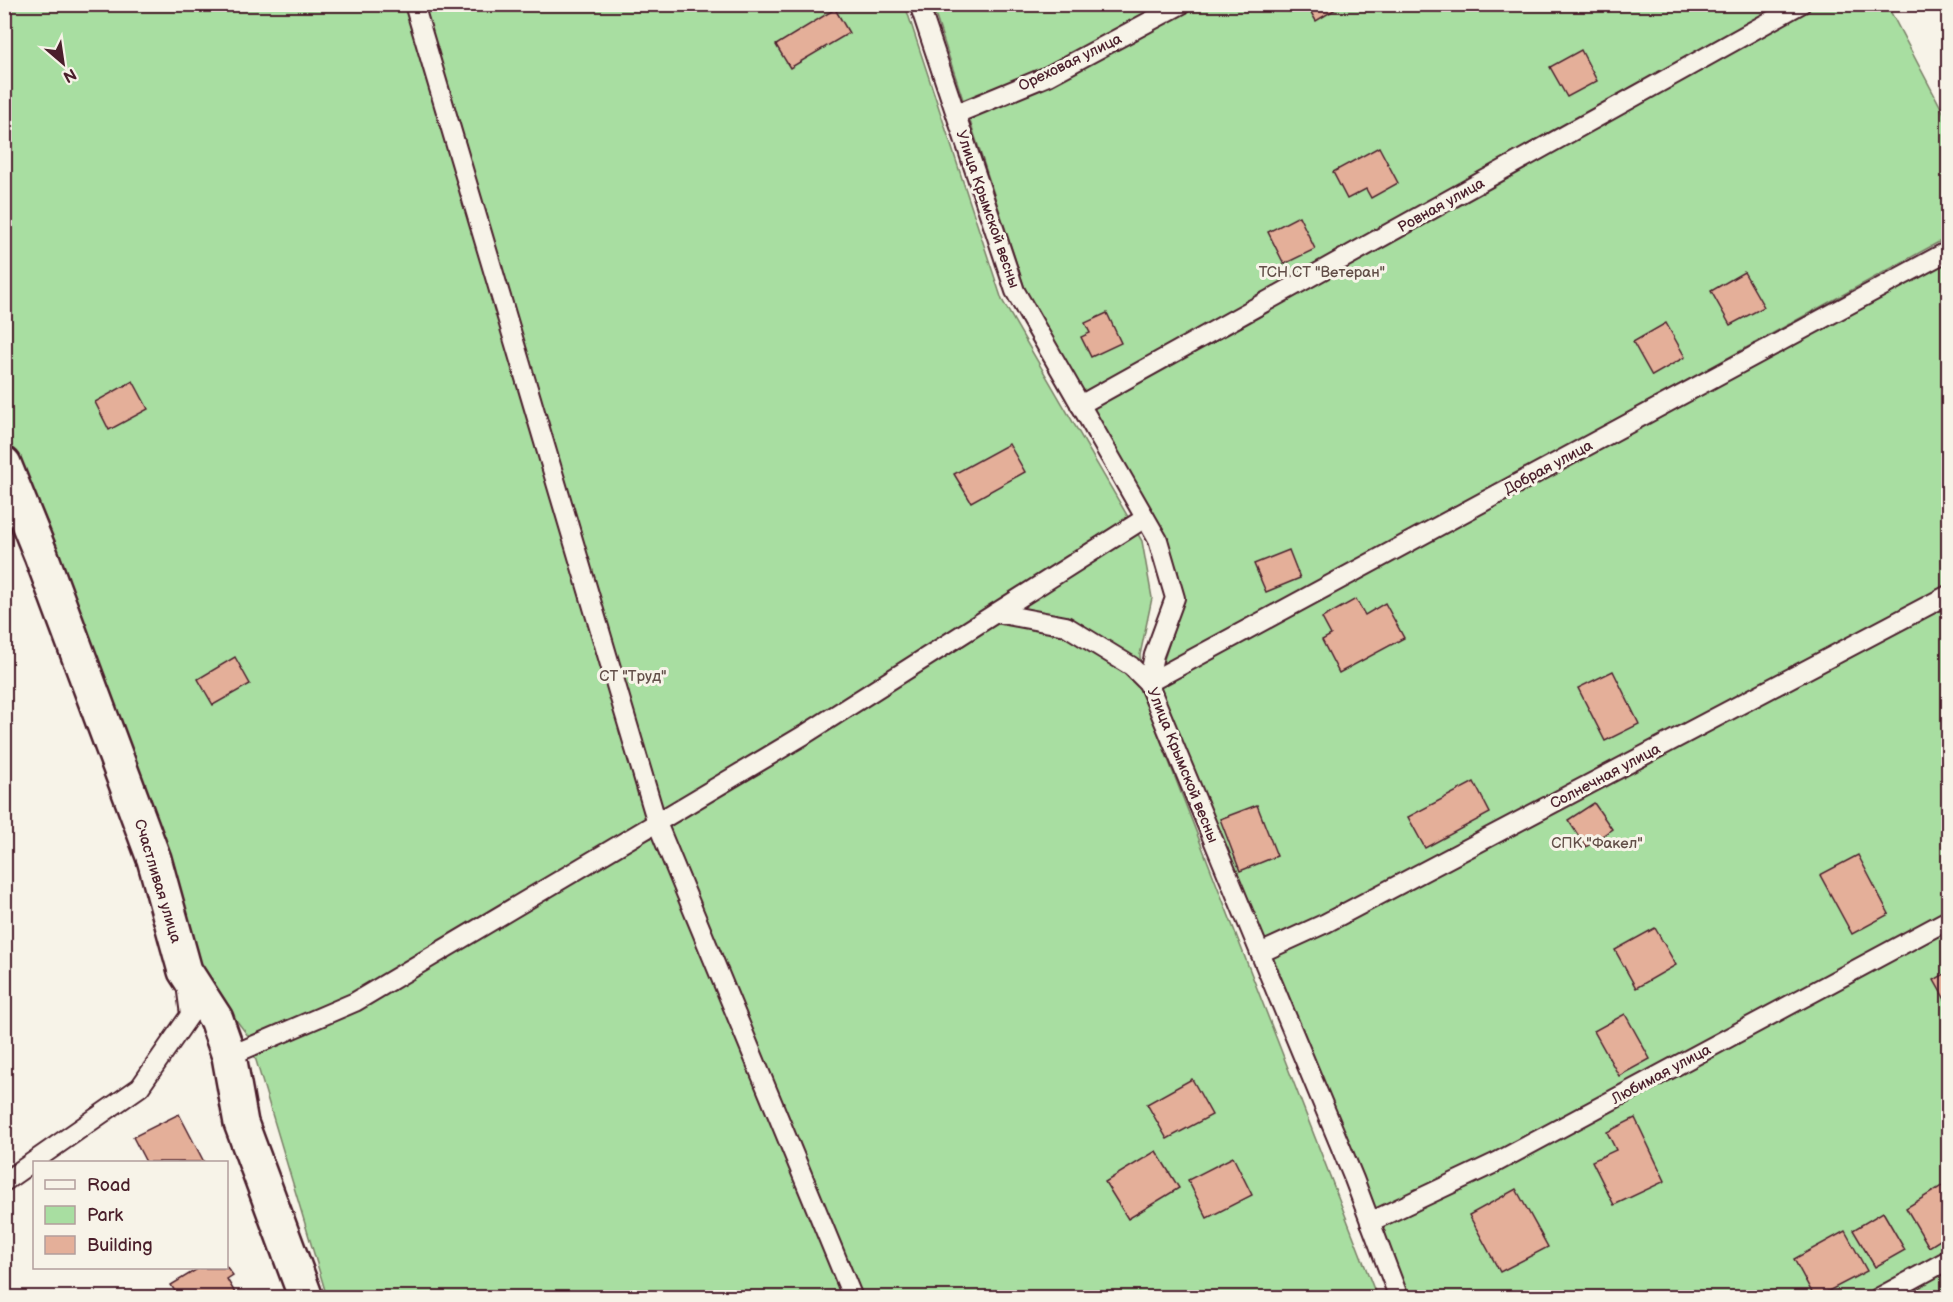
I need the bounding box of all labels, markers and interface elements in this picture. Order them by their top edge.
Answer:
street label: Ореховая улица [1015,29,1125,96]
north arrow [33,33,93,93]
text: N [60,64,79,86]
street label: Улица Крымской весны [952,128,1023,291]
street label: Ровная улица [1394,174,1488,237]
park label: ТСН СТ "Ветеран" [1259,263,1385,282]
street label: Добрая улица [1501,436,1596,499]
park label: СТ "Труд" [599,667,667,686]
street label: Улица Крымской весны [1143,685,1222,846]
street label: Солнечная улица [1547,739,1664,814]
street label: Счастливая улица [130,817,185,946]
park label: СПК "Факел" [1551,834,1643,853]
street label: Любимая улица [1607,1040,1714,1109]
legend [33,1161,228,1269]
text: Road [87,1175,131,1196]
text: Park [87,1205,123,1226]
text: Building [87,1235,153,1256]

